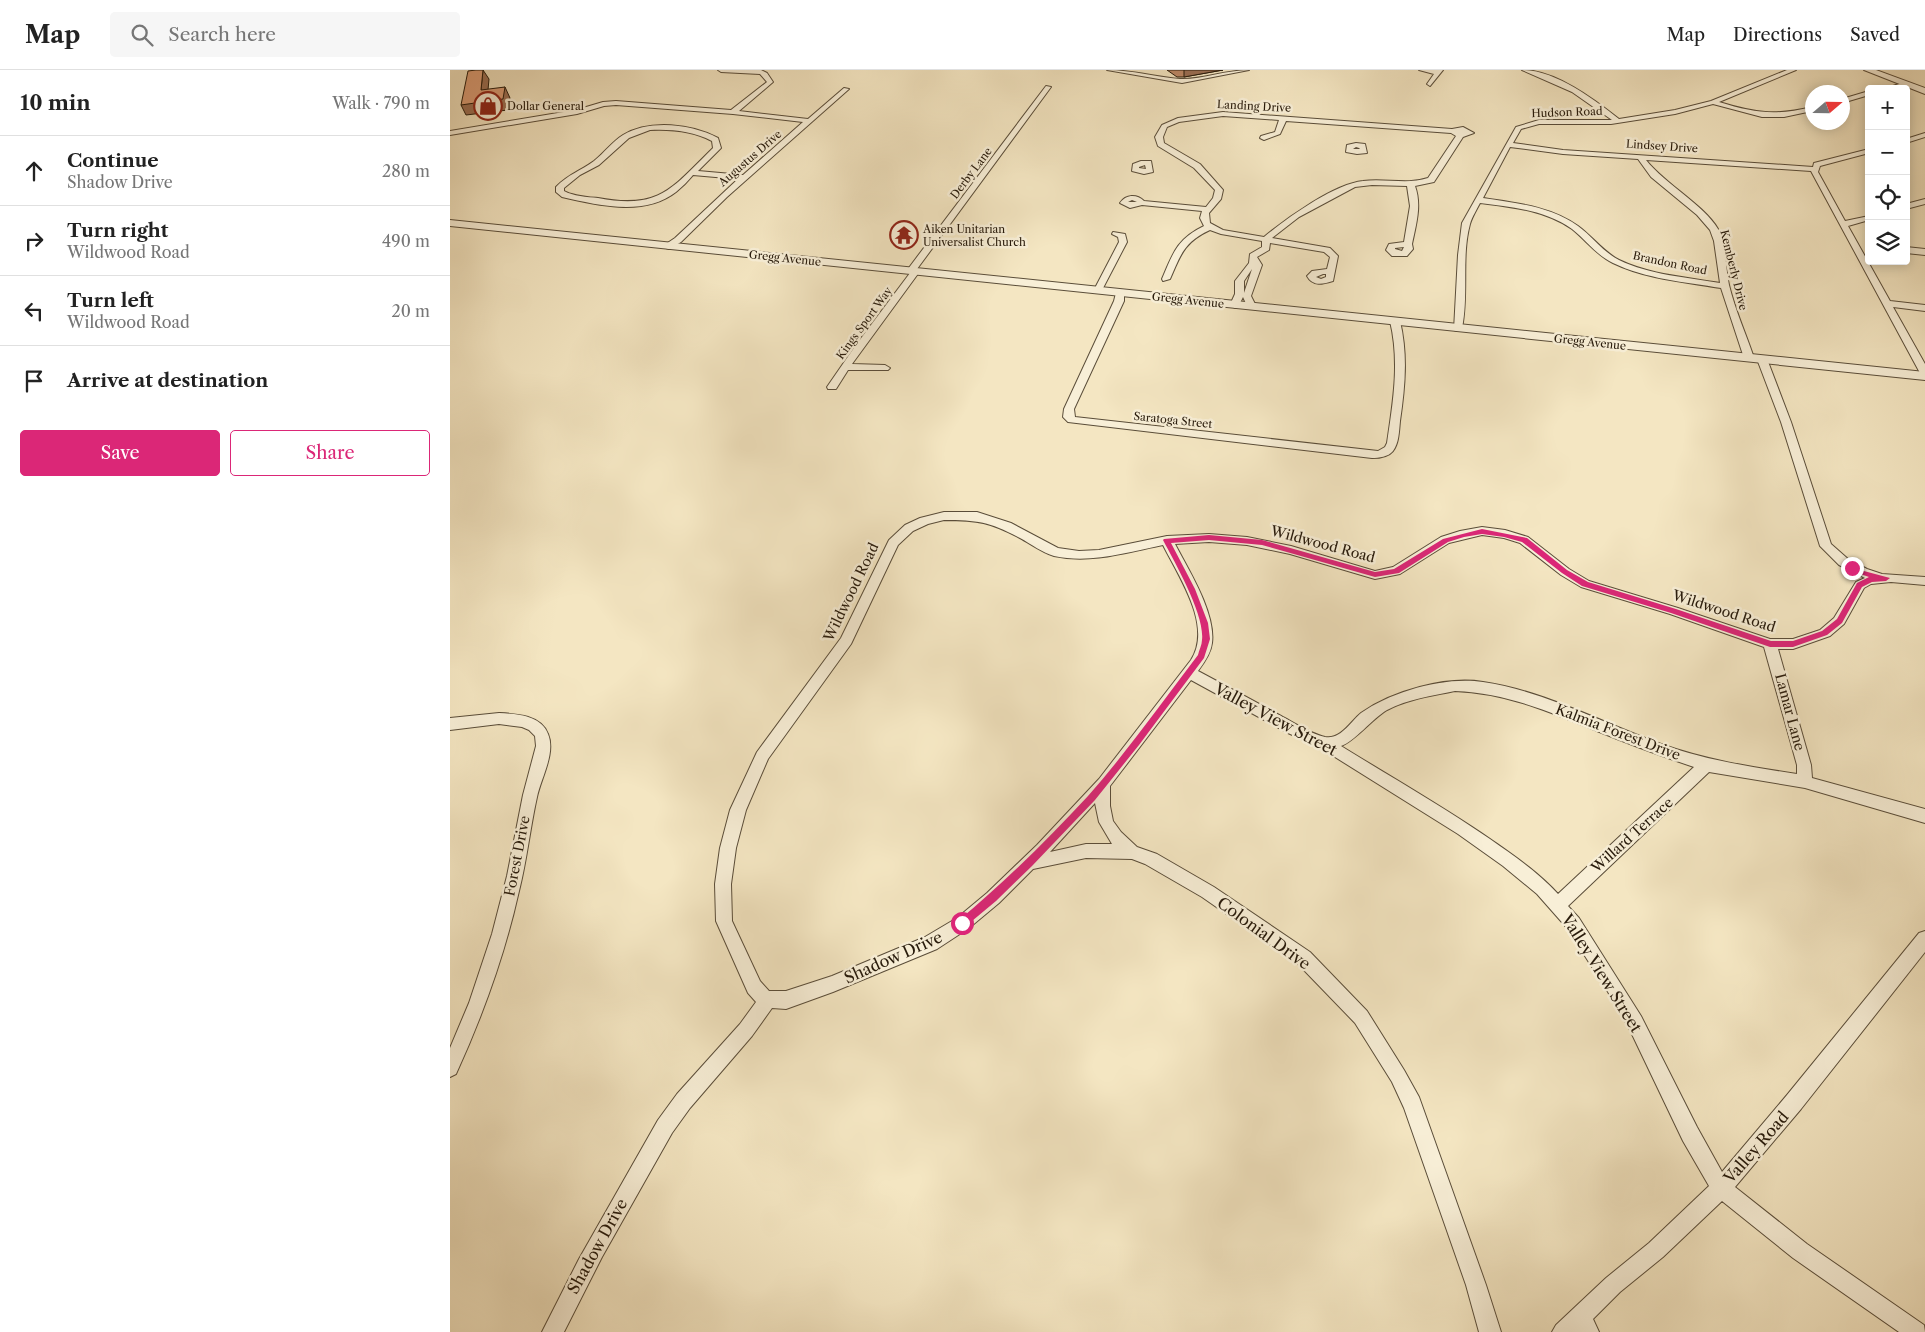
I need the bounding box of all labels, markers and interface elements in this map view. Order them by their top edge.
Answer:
search box [110,12,460,57]
text: Map [25,20,80,49]
icon: search [128,21,156,49]
text: Search here [168,23,276,46]
text: Map [1666,24,1705,46]
text: Directions [1733,24,1822,46]
text: Saved [1850,24,1900,46]
north arrow [1805,85,1850,130]
map controls [1865,85,1910,265]
button: + [1865,85,1910,130]
text: 10 min [20,90,91,115]
shop icon: Dollar General [473,91,503,121]
text: Walk · 790 m [332,93,430,113]
street label: Landing Drive [1217,97,1291,115]
place label: Dollar General [507,99,585,113]
street label: Hudson Road [1531,104,1603,120]
street label: Augustus Drive [715,127,784,190]
button: − [1865,130,1910,175]
street label: Lindsey Drive [1626,136,1698,156]
street label: Derby Lane [947,144,995,202]
text: Continue [67,149,159,172]
icon: ahead [20,157,48,185]
text: 280 m [382,161,430,181]
text: Shadow Drive [67,172,173,192]
button: locate [1865,175,1910,220]
text: Turn right [67,219,168,242]
temple icon: Aiken Unitarian Universalist Church [889,220,919,250]
button: layers [1865,220,1910,265]
place label: Aiken Unitarian Universalist Church [922,222,1026,249]
icon: right [20,227,48,255]
street label: Kemberly Drive [1717,228,1751,312]
text: 490 m [382,231,430,251]
text: Wildwood Road [67,242,190,262]
street label: Gregg Avenue [748,247,822,269]
street label: Brandon Road [1632,248,1709,278]
street label: Kings Sport Way [833,283,895,362]
text: Turn left [67,289,154,312]
street label: Gregg Avenue [1151,289,1225,311]
icon: left [20,297,48,325]
text: 20 m [391,301,430,321]
text: Wildwood Road [67,312,190,332]
street label: Gregg Avenue [1553,331,1627,353]
icon: arrive [20,367,48,395]
text: Arrive at destination [67,369,268,392]
street label: Saratoga Street [1133,409,1213,431]
button: Save [20,430,220,476]
button: Share [230,430,430,476]
street label: Wildwood Road [1268,521,1378,567]
street label: Wildwood Road [819,539,883,645]
route end [1841,557,1864,580]
street label: Wildwood Road [1669,586,1778,636]
street label: Lamar Lane [1771,671,1809,753]
street label: Valley View Street [1210,678,1341,760]
street label: Kalmia Forest Drive [1553,700,1683,764]
street label: Willard Terrace [1587,793,1677,877]
street label: Forest Drive [500,814,534,898]
street label: Colonial Drive [1213,892,1315,974]
street label: Valley View Street [1557,909,1647,1036]
route start [951,912,974,935]
street label: Shadow Drive [841,926,945,988]
street label: Valley Road [1719,1107,1793,1188]
street label: Shadow Drive [563,1195,631,1297]

